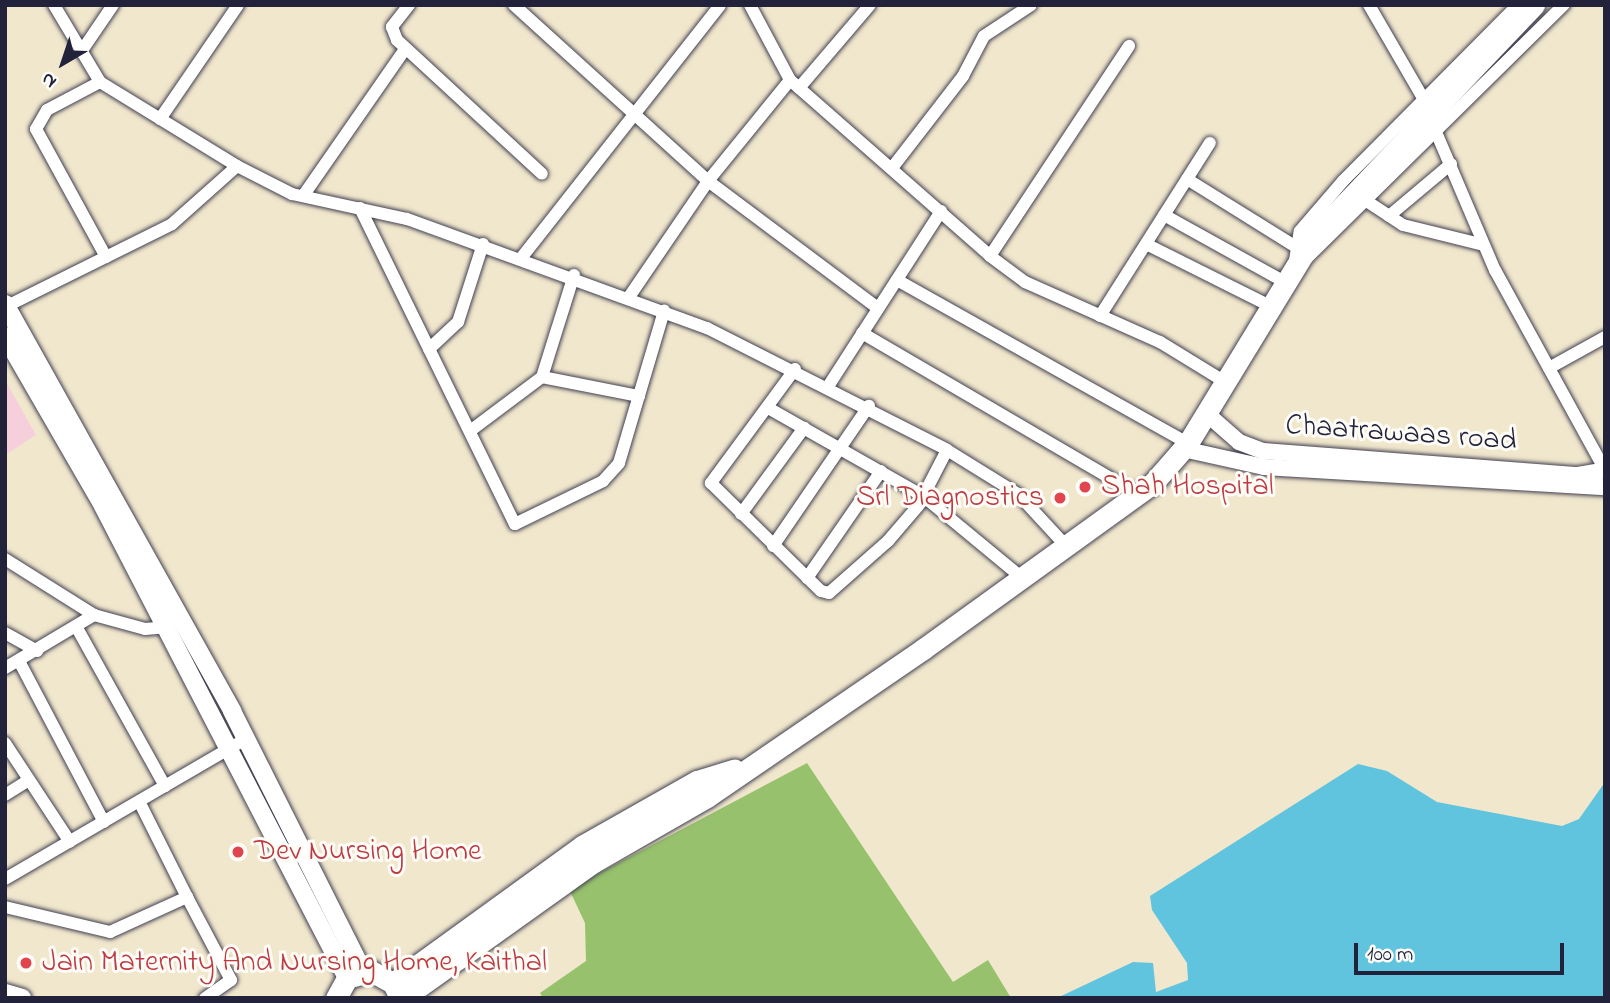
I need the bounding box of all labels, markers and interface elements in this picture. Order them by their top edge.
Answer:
north arrow [28,28,98,98]
text: N [36,65,63,94]
street label: Chaatrawaas road [1284,408,1518,460]
place label: Shah Hospital [1101,469,1274,505]
marker: Shah Hospital [1075,477,1095,497]
place label: Srl Diagnostics [856,480,1044,516]
marker: Srl Diagnostics [1050,488,1070,508]
place label: Dev Nursing Home [254,834,481,870]
marker: Dev Nursing Home [228,842,248,862]
scale bar [1358,930,1568,974]
text: 100 m [1367,940,1413,970]
place label: Jain Maternity And Nursing Home, Kaithal [42,945,547,981]
marker: Jain Maternity And Nursing Home, Kaithal [16,953,36,973]

